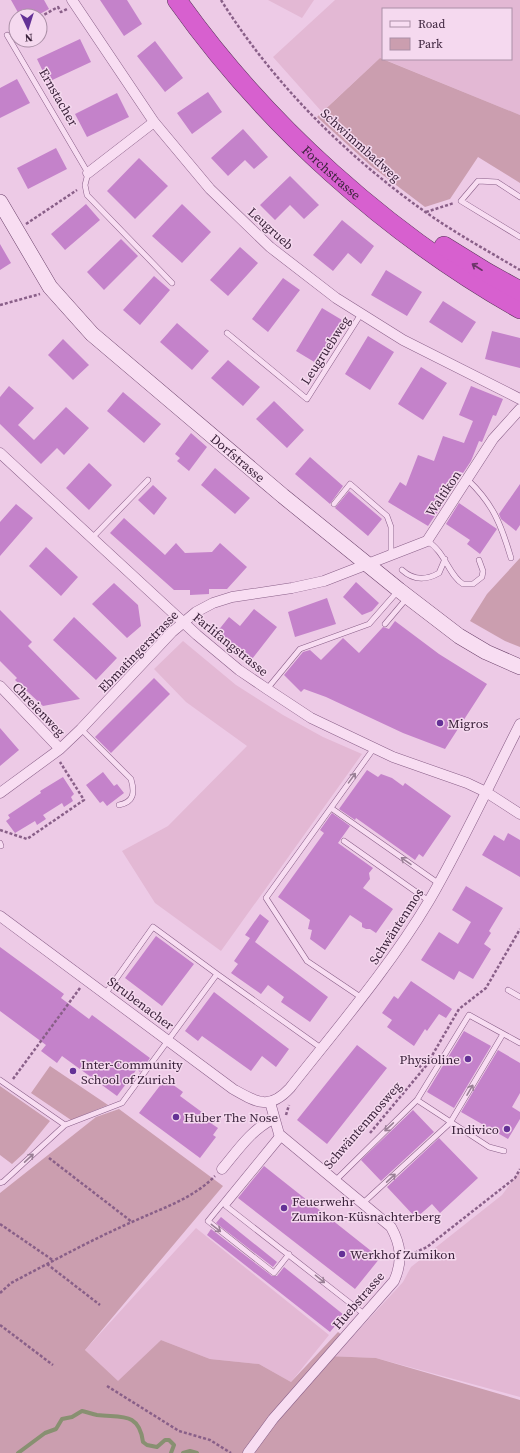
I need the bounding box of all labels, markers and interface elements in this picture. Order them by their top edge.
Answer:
north arrow [8,8,48,48]
legend [382,8,512,60]
text: Road [418,16,445,32]
text: N [24,30,33,45]
text: Park [418,36,443,52]
street label: Ernstacher [35,65,82,130]
street label: Schwimmbadweg [317,105,404,186]
street label: Forchstrasse [298,142,364,204]
street label: Leugrueb [244,203,297,253]
one-way arrow [472,263,483,271]
street label: Leugruebweg [297,312,354,388]
street label: Dorfstrasse [207,430,269,486]
street label: Waltikon [422,467,465,520]
street label: Ebmatingerstrasse [95,606,182,696]
street label: Farlifangstrasse [190,609,272,680]
street label: Chreienweg [9,679,69,740]
place label: Migros [448,715,489,732]
marker: Migros [435,718,445,728]
one-way arrow [348,773,356,784]
one-way arrow [401,857,412,865]
street label: Schwäntenmos [365,885,428,968]
street label: Strubenacher [104,973,178,1034]
place label: Physioline [400,1051,460,1068]
marker: Physioline [463,1054,473,1064]
place label: Inter-Community School of Zurich [81,1056,183,1088]
marker: Inter-Community School of Zurich [68,1066,78,1076]
street label: Schwäntenmosweg [320,1078,405,1173]
one-way arrow [466,1084,474,1096]
place label: Huber The Nose [184,1109,278,1126]
marker: Huber The Nose [171,1112,181,1122]
place label: Indivico [451,1121,499,1138]
one-way arrow [384,1122,394,1132]
marker: Indivico [502,1124,512,1134]
one-way arrow [24,1154,34,1163]
one-way arrow [386,1173,396,1182]
place label: Feuerwehr Zumikon-Küsnachterberg [292,1193,441,1225]
marker: Feuerwehr Zumikon-Küsnachterberg [279,1203,289,1213]
one-way arrow [210,1224,221,1232]
place label: Werkhof Zumikon [350,1246,455,1263]
marker: Werkhof Zumikon [337,1249,347,1259]
street label: Huebstrasse [329,1268,388,1333]
one-way arrow [314,1274,325,1283]

